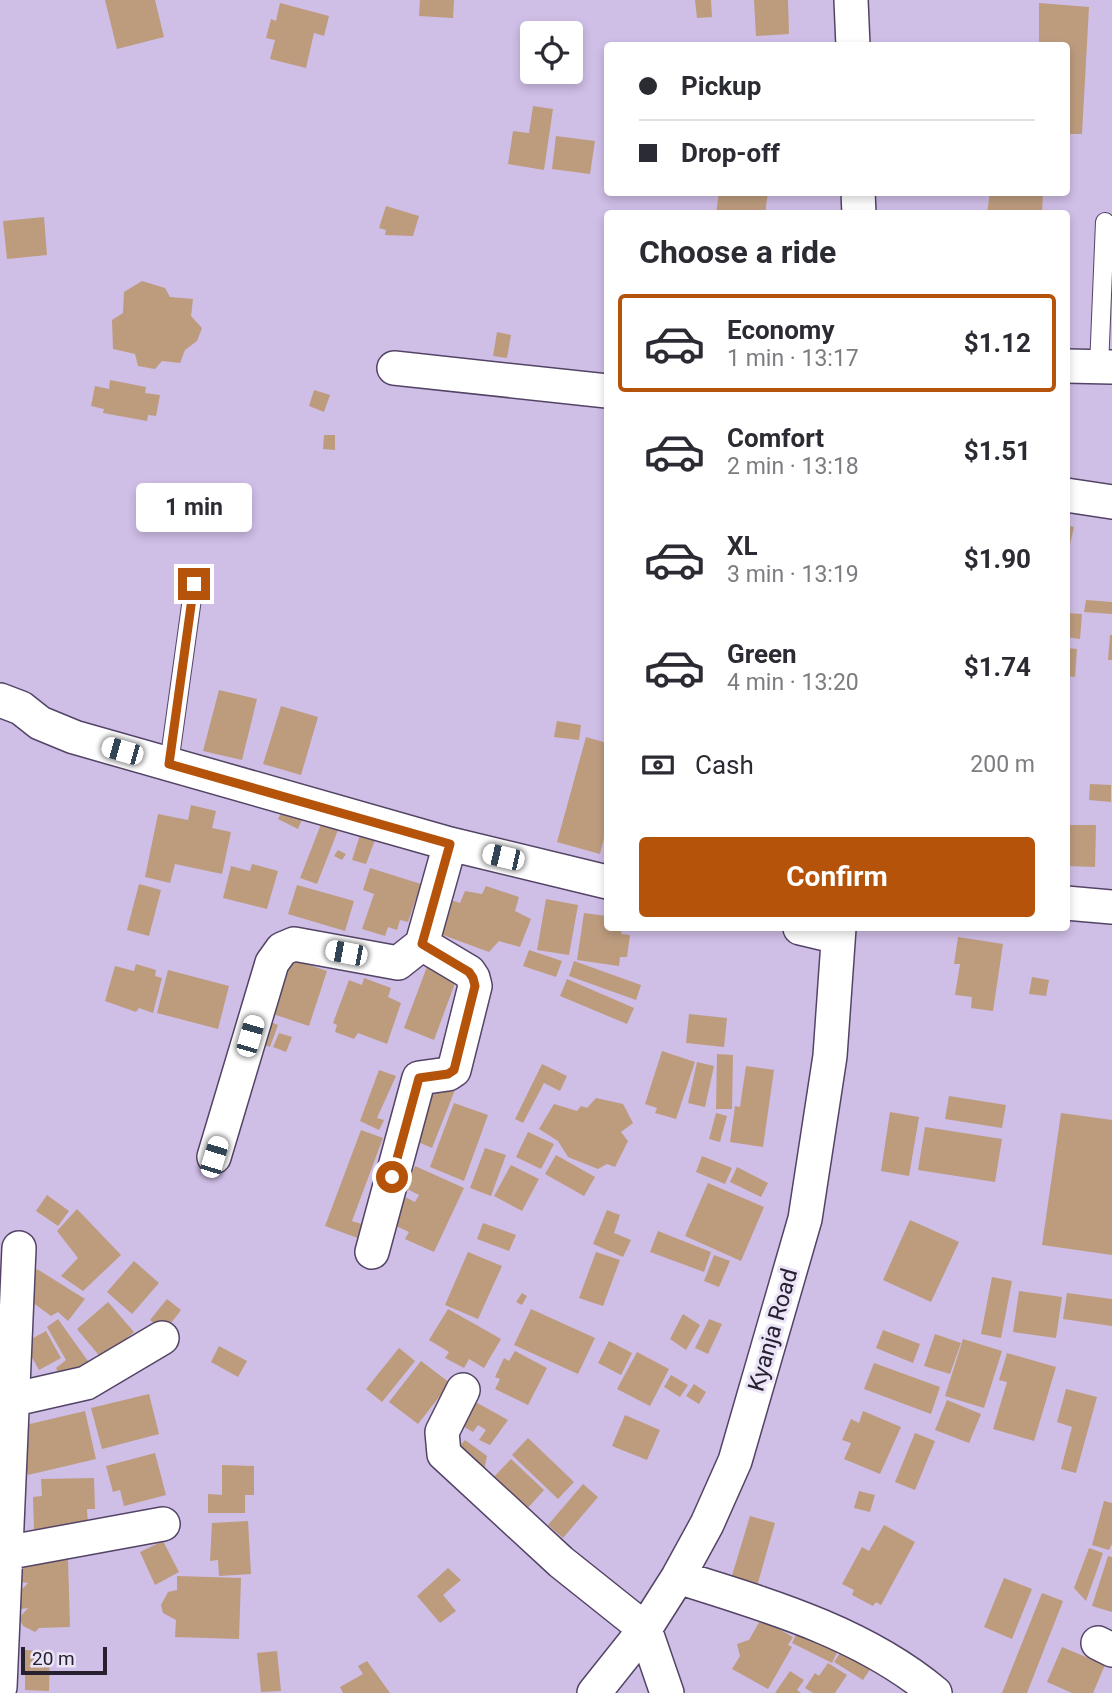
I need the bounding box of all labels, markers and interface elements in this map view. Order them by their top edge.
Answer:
map controls [520,21,583,84]
button: locate [520,21,583,84]
text: Pickup [681,71,761,101]
text: Drop-off [681,138,780,168]
text: Choose a ride [639,233,836,271]
icon: car [643,312,706,375]
text: Economy [727,315,834,345]
text: $1.12 [964,328,1031,358]
text: 1 min · 13:17 [727,345,859,372]
icon: car [643,420,706,483]
text: Comfort [727,423,824,453]
text: $1.51 [964,436,1031,466]
text: 2 min · 13:18 [727,453,859,480]
callout: 1 min [136,482,252,532]
text: 1 min [165,494,223,521]
icon: car [643,528,706,591]
text: XL [727,531,758,561]
text: $1.90 [964,544,1031,574]
text: 3 min · 13:19 [727,561,859,588]
route end [178,568,210,600]
icon: car [643,636,706,699]
text: Green [727,639,797,669]
text: $1.74 [964,652,1031,682]
text: 4 min · 13:20 [727,669,859,696]
car [99,735,146,767]
icon: cash [639,746,677,784]
text: Cash [695,750,754,780]
text: 200 m [970,751,1035,778]
button: Confirm [639,837,1035,917]
car [481,842,526,872]
car [324,939,369,967]
car [235,1013,266,1059]
car [198,1134,231,1180]
route start [376,1161,408,1193]
street label: Kyanja Road [743,1266,803,1394]
scale bar [21,1644,107,1676]
text: 20 m [32,1647,75,1670]

